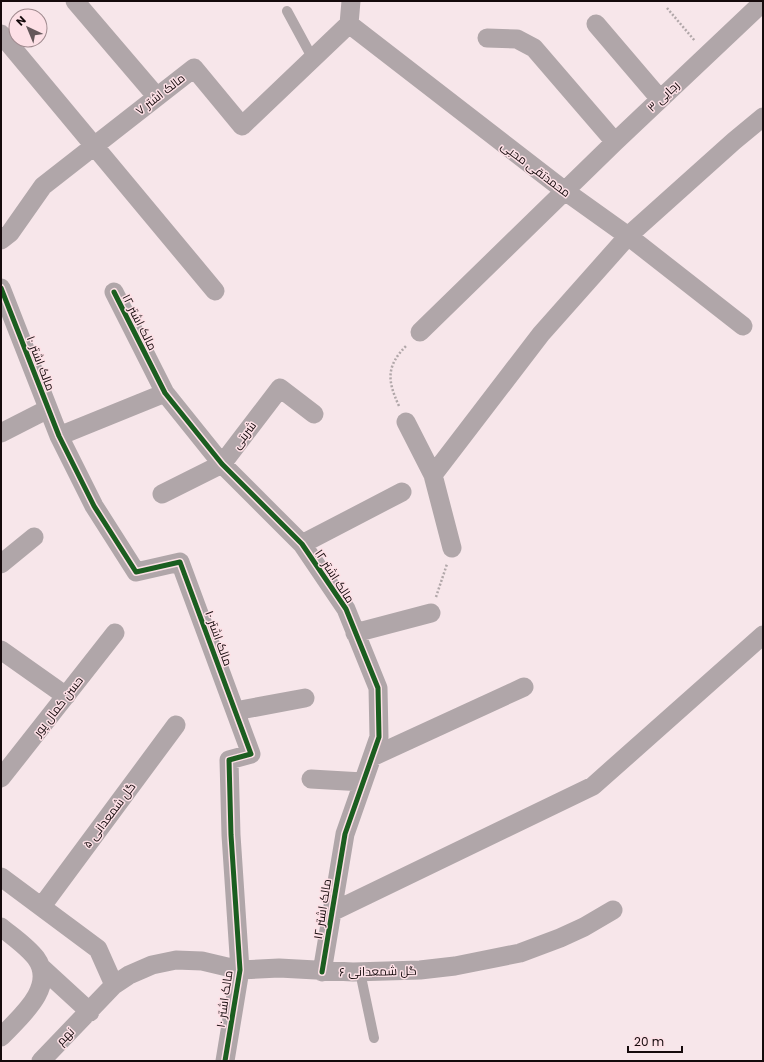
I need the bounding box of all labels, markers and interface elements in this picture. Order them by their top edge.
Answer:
north arrow [8,8,48,48]
text: N [13,12,30,29]
street label: مالک اشتر ۷ [132,69,188,119]
street label: رجایی ۳ [643,77,683,115]
street label: محمدتقی محبی [498,137,574,201]
street label: مالک اشتر ۱۲ [119,291,161,353]
street label: مالک اشتر ۱۰ [23,333,59,393]
street label: شربتی [228,418,260,452]
street label: مالک اشتر ۱۲ [311,546,359,606]
street label: مالک اشتر ۱۰ [201,608,237,668]
street label: حسن کمال پور [29,672,88,741]
street label: گل شمعدانی ۵ [79,779,139,851]
street label: مالک اشتر ۱۲ [309,877,335,941]
street label: گل شمعدانی ۶ [339,962,417,980]
street label: مالک اشتر ۱۰ [212,969,236,1029]
street label: نهم [52,1023,78,1049]
scale bar [628,1028,682,1054]
text: 20 m [634,1033,664,1050]

